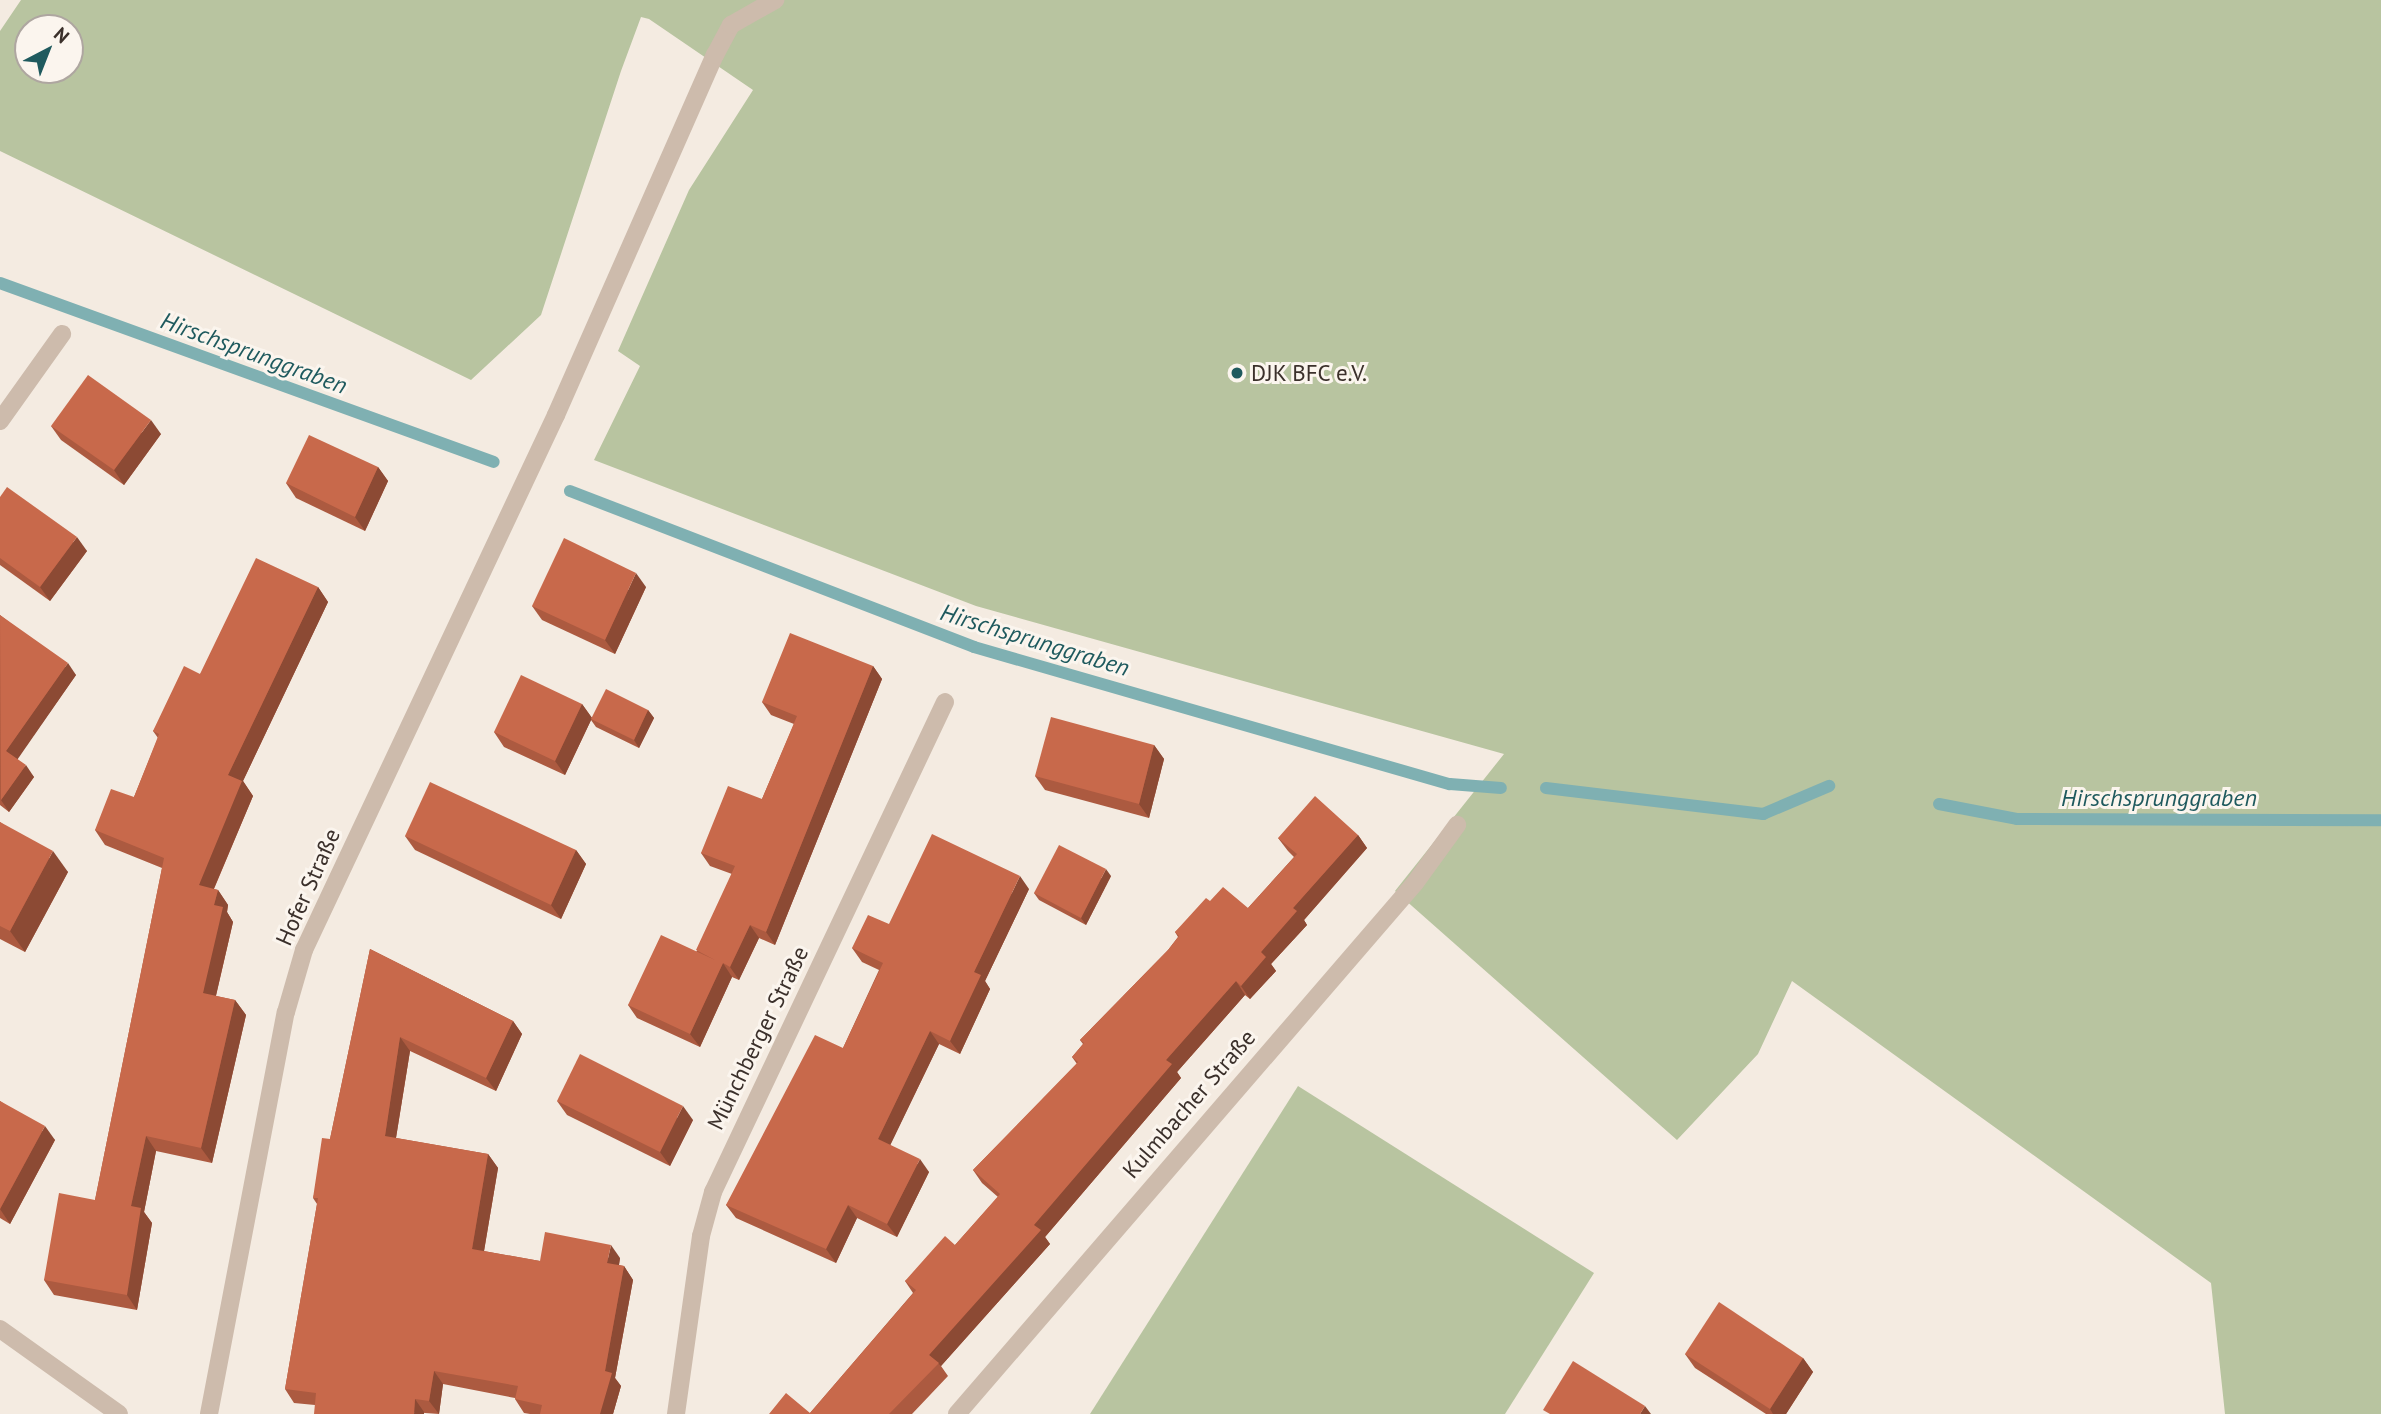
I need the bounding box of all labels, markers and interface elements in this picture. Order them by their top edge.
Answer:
north arrow [14,14,84,84]
text: N [49,22,74,48]
water label: Hirschsprunggraben [157,306,351,400]
place label: DJK BFC e.V. [1251,359,1369,387]
marker: DJK BFC e.V. [1229,365,1245,381]
water label: Hirschsprunggraben [937,598,1133,682]
water label: Hirschsprunggraben [2061,784,2257,812]
street label: Hofer Straße [270,824,346,950]
street label: Münchberger Straße [702,942,814,1134]
street label: Kulmbacher Straße [1117,1024,1261,1184]

